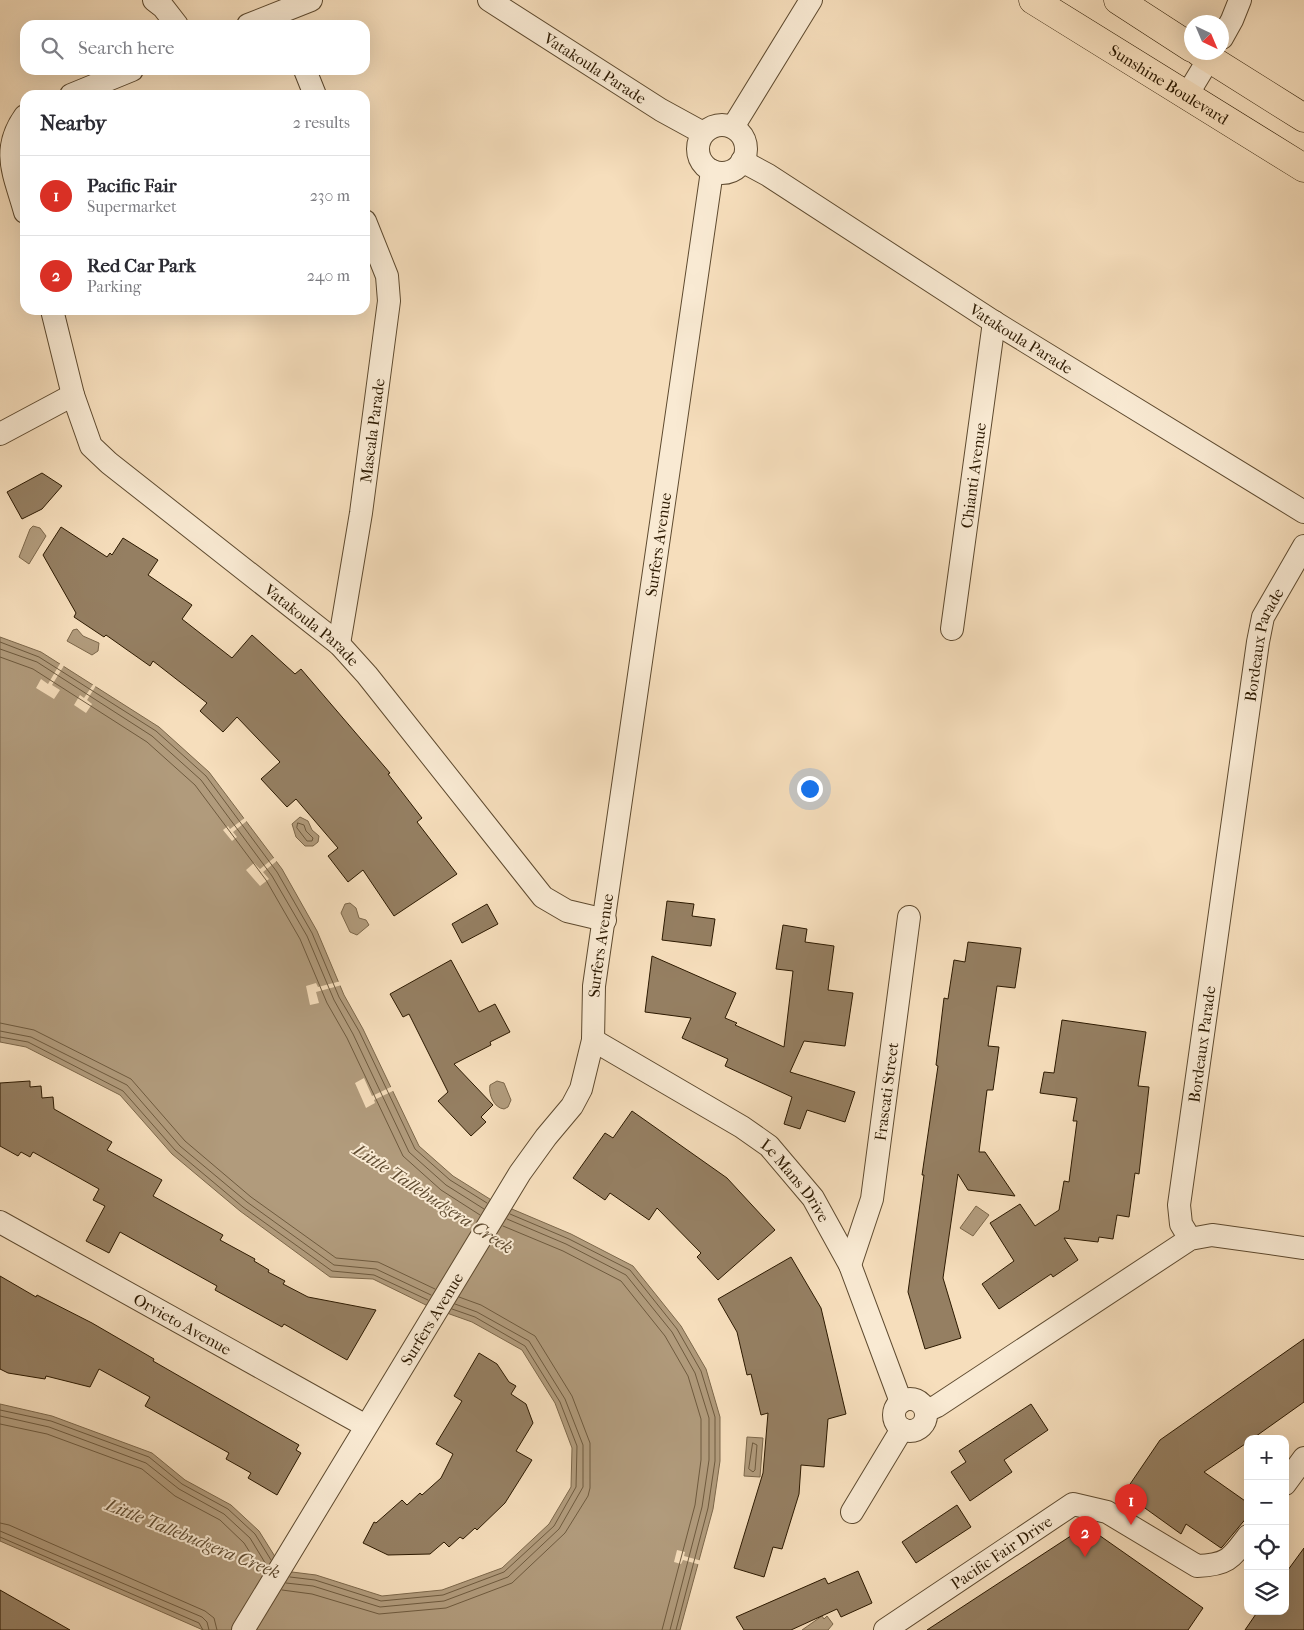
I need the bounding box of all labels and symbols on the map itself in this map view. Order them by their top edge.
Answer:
north arrow [1184,15,1229,60]
street label: Vatakoula Parade [539,28,650,108]
street label: Sunshine Boulevard [1106,40,1232,129]
street label: Vatakoula Parade [965,299,1077,378]
street label: Mascala Parade [356,377,388,484]
street label: Chianti Avenue [956,421,990,530]
street label: Surfers Avenue [641,491,675,598]
street label: Vatakoula Parade [260,579,363,670]
street label: Bordeaux Parade [1240,584,1287,703]
your location [797,776,823,802]
street label: Surfers Avenue [584,892,617,998]
street label: Bordeaux Parade [1184,985,1219,1104]
street label: Frascati Street [870,1041,902,1142]
street label: Le Mans Drive [758,1134,834,1225]
water label: Little Tallebudgera Creek [348,1138,517,1259]
street label: Surfers Avenue [396,1269,467,1368]
street label: Orvieto Avenue [130,1289,235,1359]
pin: 1 [1115,1484,1147,1525]
water label: Little Tallebudgera Creek [101,1494,283,1584]
street label: Pacific Fair Drive [947,1511,1056,1593]
pin: 2 [1069,1516,1101,1557]

